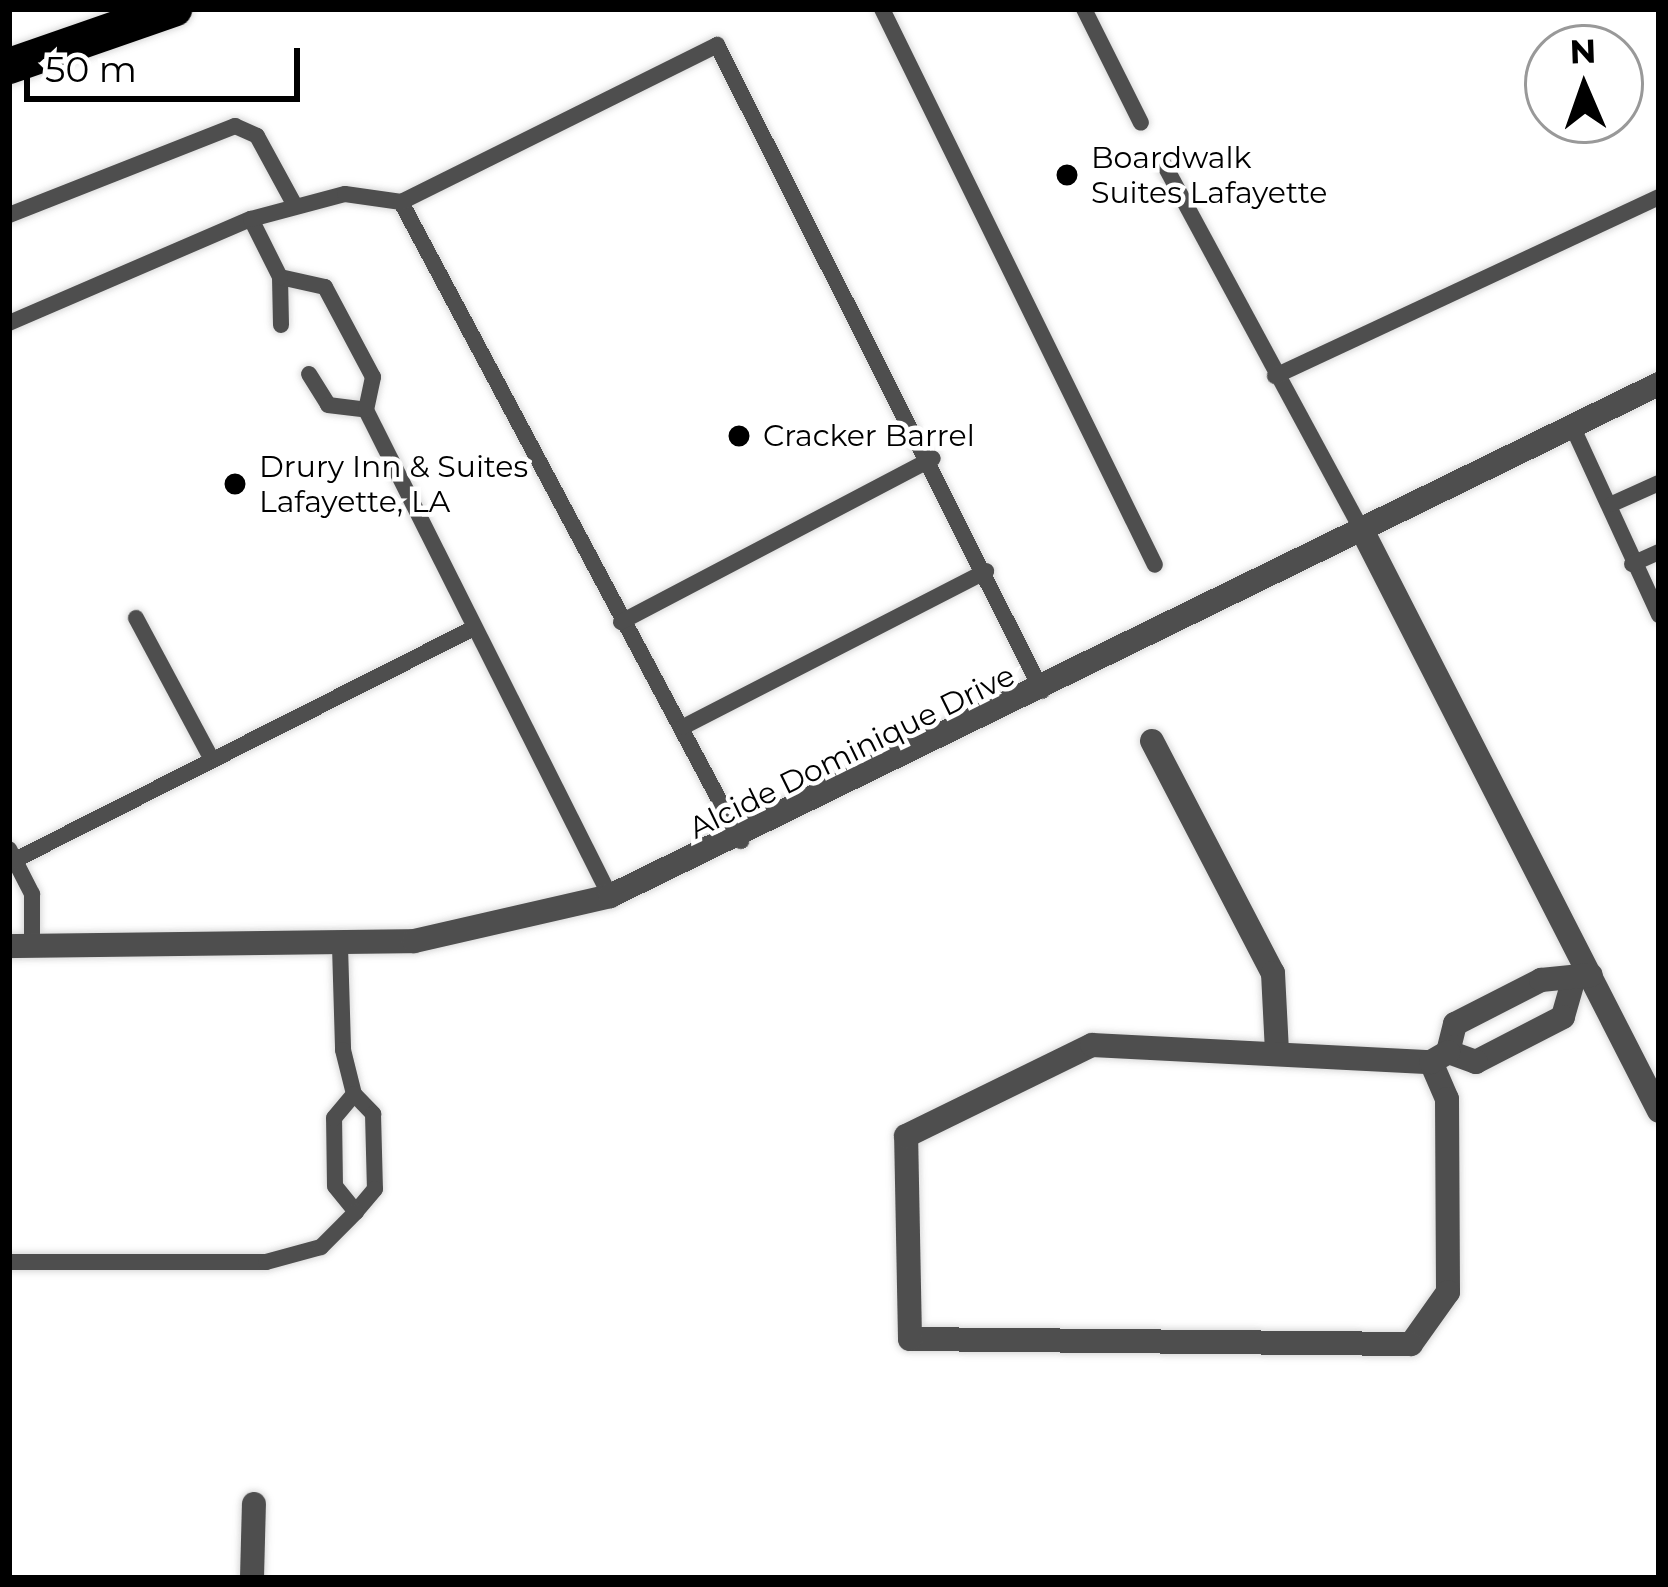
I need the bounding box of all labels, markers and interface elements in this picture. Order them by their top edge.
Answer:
scale bar [30,24,306,98]
north arrow [1524,24,1644,144]
text: N [1569,31,1597,71]
text: 50 m [45,47,137,91]
place label: Boardwalk Suites Lafayette [1091,140,1327,210]
marker: Boardwalk Suites Lafayette [1054,162,1080,188]
place label: Cracker Barrel [763,418,975,454]
marker: Cracker Barrel [726,423,752,449]
place label: Drury Inn & Suites Lafayette, LA [259,449,528,520]
marker: Drury Inn & Suites Lafayette, LA [222,471,248,497]
street label: Alcide Dominique Drive [683,657,1021,847]

